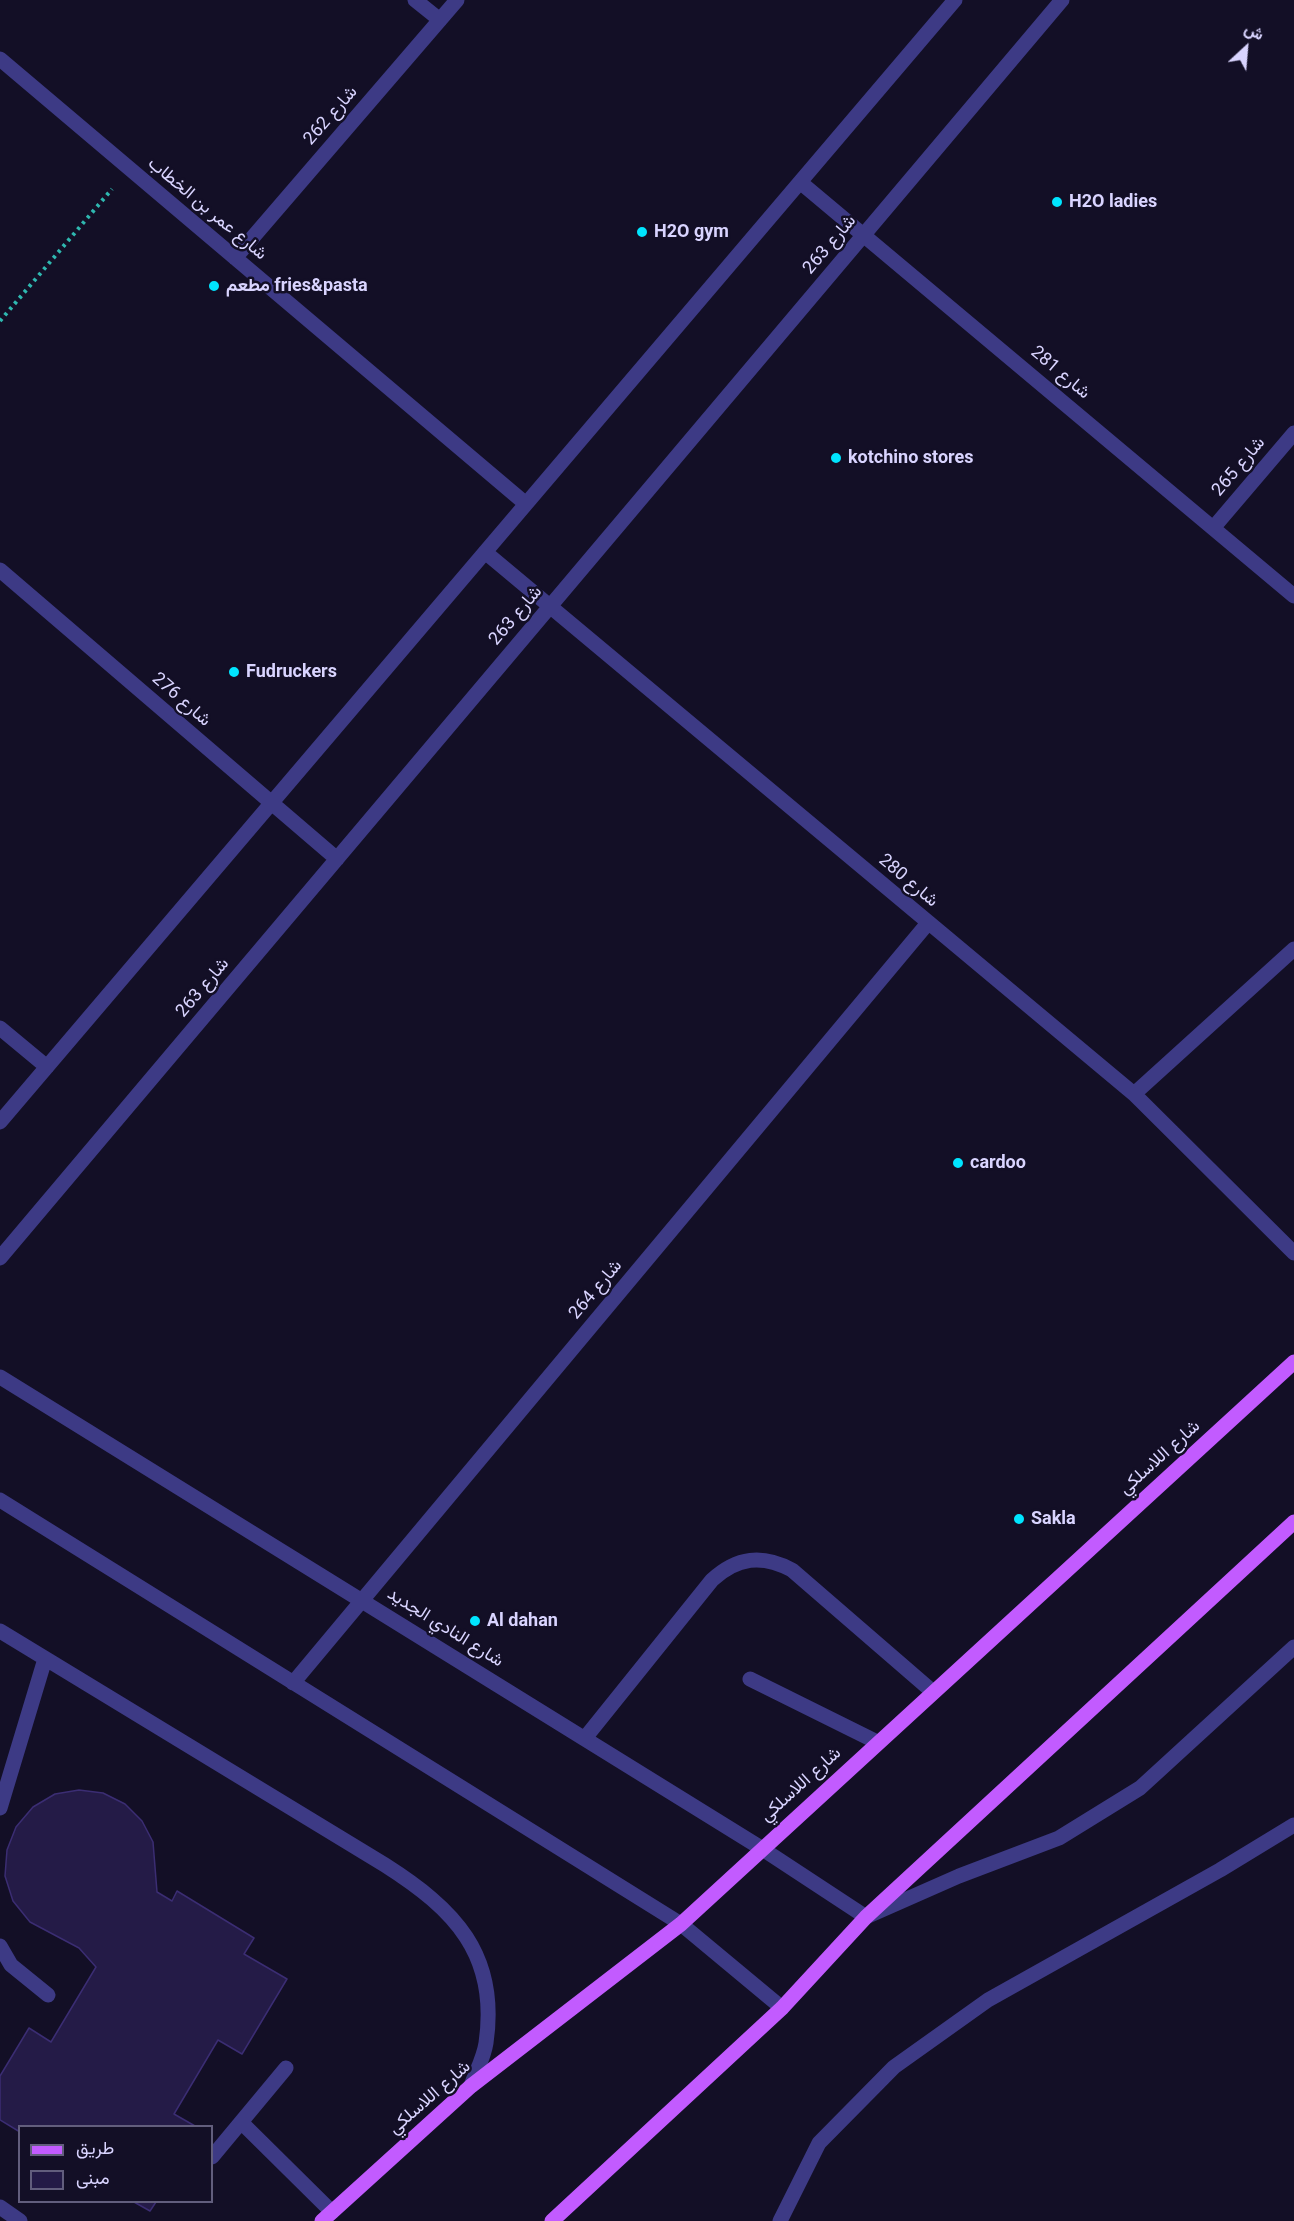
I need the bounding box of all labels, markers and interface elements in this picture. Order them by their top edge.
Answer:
north arrow [1216,18,1276,78]
text: ش [1241,19,1267,44]
street label: شارع 262 [300,82,362,150]
street label: شارع عمر بن الخطاب [143,153,271,265]
place label: H2O ladies [1069,191,1157,213]
marker: H2O ladies [1050,195,1064,209]
street label: شارع 263 [799,211,861,279]
place label: H2O gym [654,221,729,243]
marker: H2O gym [635,225,649,239]
place label: مطعم fries&pasta [226,275,368,297]
marker: مطعم fries&pasta [207,279,221,293]
street label: شارع 281 [1026,342,1094,404]
street label: شارع 265 [1208,433,1270,501]
place label: kotchino stores [848,447,973,469]
marker: kotchino stores [829,451,843,465]
street label: شارع 263 [485,582,547,650]
place label: Fudruckers [246,661,337,683]
marker: Fudruckers [227,665,241,679]
street label: شارع 276 [147,669,215,731]
street label: شارع 280 [874,850,942,912]
street label: شارع 263 [172,954,234,1022]
place label: cardoo [970,1152,1026,1174]
marker: cardoo [951,1156,965,1170]
street label: شارع 264 [565,1256,627,1324]
street label: شارع اللاسلكي [1115,1416,1205,1500]
place label: Sakla [1031,1508,1076,1530]
marker: Sakla [1012,1512,1026,1526]
street label: شارع النادي الجديد [383,1584,507,1672]
place label: Al dahan [487,1610,558,1632]
marker: Al dahan [468,1614,482,1628]
street label: شارع اللاسلكي [756,1743,846,1827]
street label: شارع اللاسلكي [385,2057,475,2139]
legend [18,2125,213,2203]
text: طريق [76,2137,114,2158]
text: مبنى [76,2167,110,2188]

